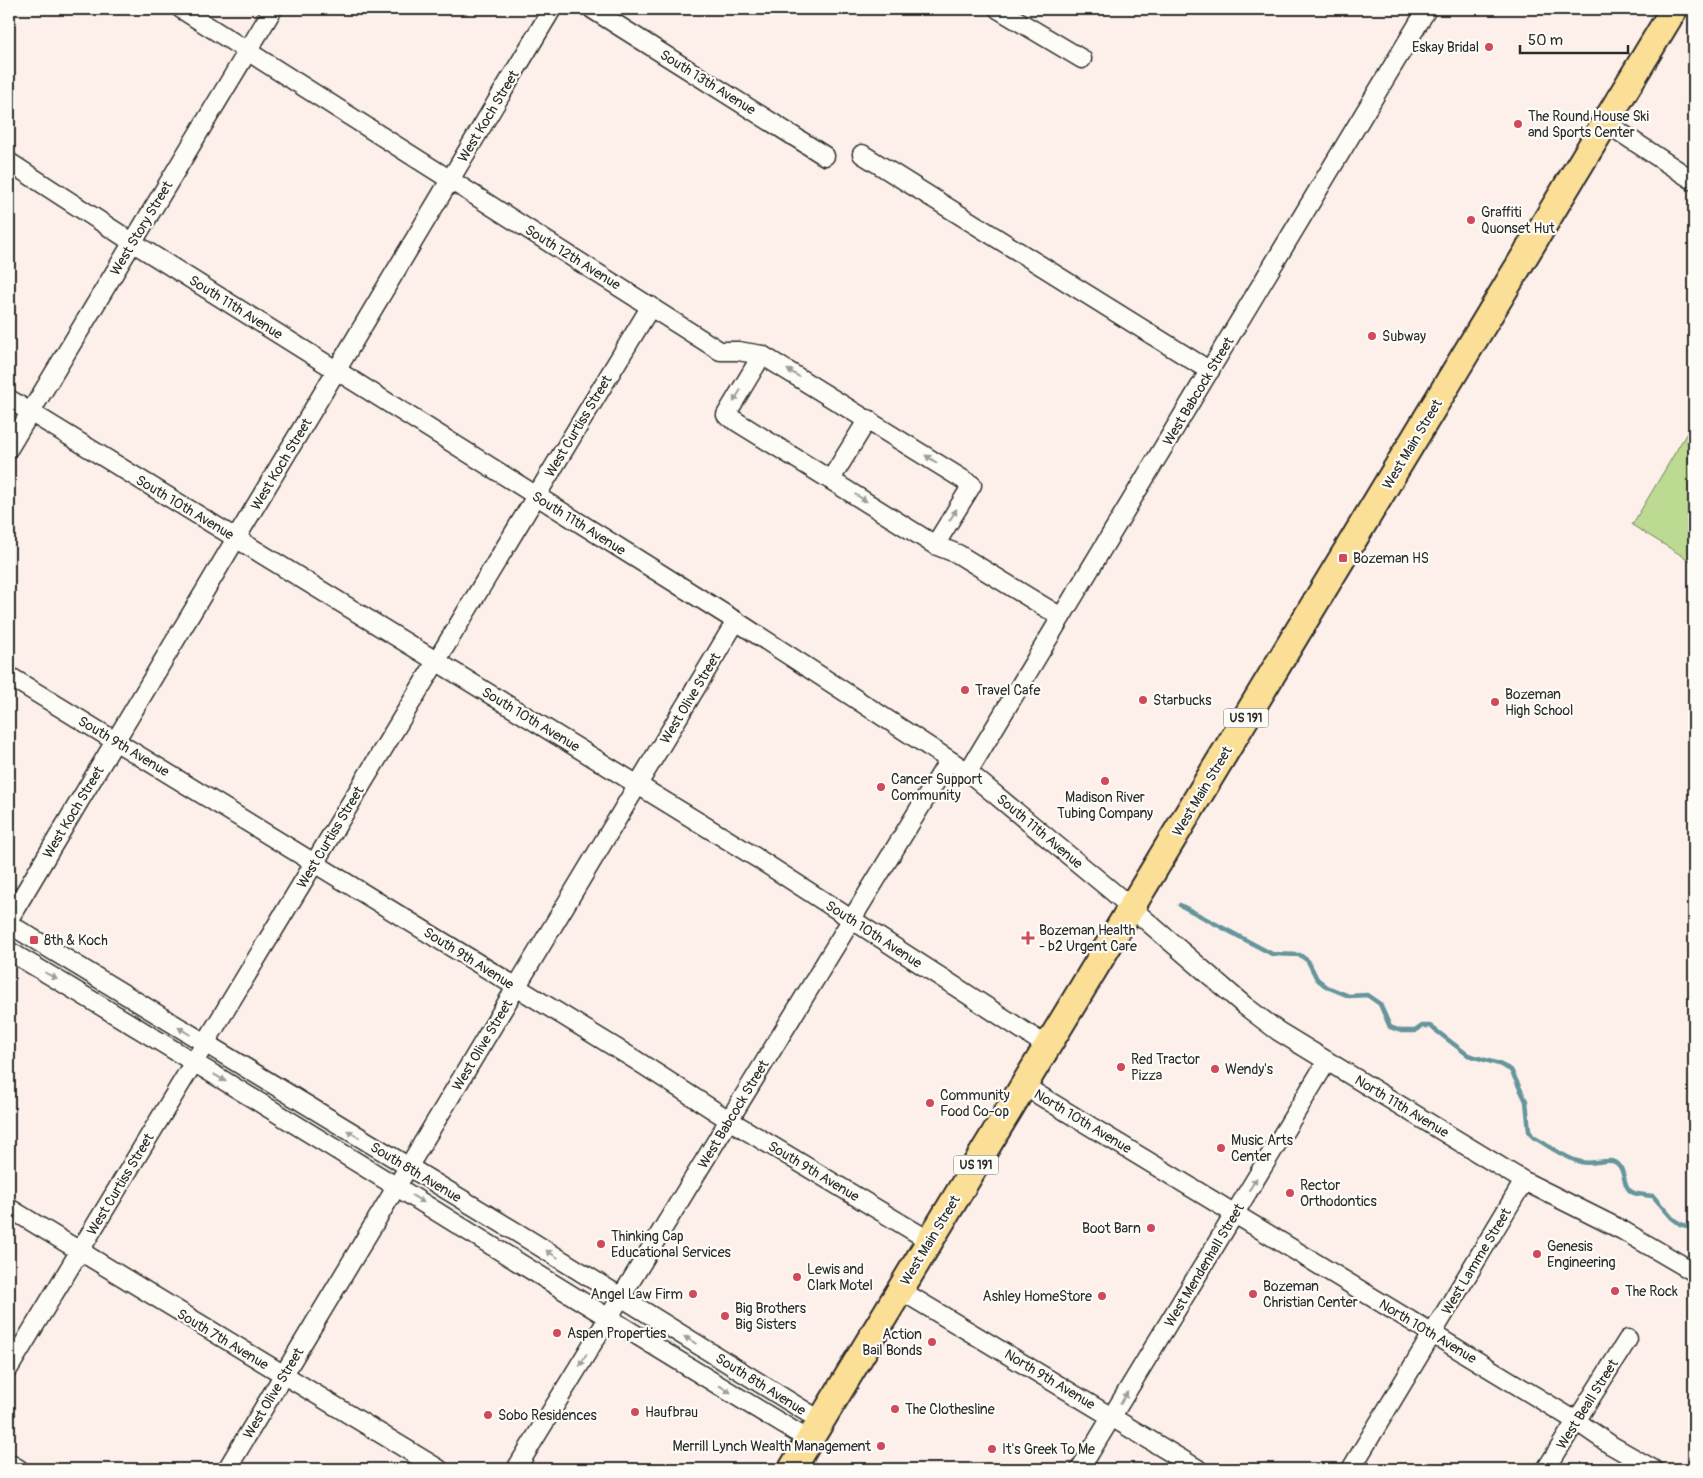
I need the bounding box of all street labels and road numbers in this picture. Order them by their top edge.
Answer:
street label: South 13th Avenue [657,46,759,119]
street label: West Koch Street [454,67,523,165]
street label: West Story Street [107,178,176,279]
street label: South 12th Avenue [522,221,624,294]
street label: South 11th Avenue [186,272,286,343]
street label: West Babcock Street [1159,334,1238,449]
street label: West Curtiss Street [541,372,616,480]
street label: West Main Street [1379,396,1446,492]
street label: West Koch Street [247,415,316,513]
street label: South 10th Avenue [133,471,237,543]
street label: South 11th Avenue [529,488,629,559]
street label: West Olive Street [657,649,724,747]
street label: South 10th Avenue [479,683,583,755]
road number: US 191 [1224,708,1268,728]
street label: South 9th Avenue [75,712,173,780]
street label: West Main Street [1169,743,1236,839]
street label: West Koch Street [39,763,108,861]
street label: West Curtiss Street [293,783,368,891]
street label: South 11th Avenue [993,790,1086,872]
street label: South 10th Avenue [822,897,925,972]
street label: South 9th Avenue [420,924,517,993]
street label: West Olive Street [449,996,516,1094]
street label: West Babcock Street [694,1057,773,1172]
street label: North 11th Avenue [1352,1072,1452,1141]
street label: North 10th Avenue [1031,1086,1135,1157]
street label: West Curtiss Street [83,1130,158,1238]
street label: South 9th Avenue [765,1137,863,1205]
street label: South 8th Avenue [367,1139,464,1206]
road number: US 191 [954,1156,998,1174]
street label: West Main Street [897,1192,964,1288]
street label: West Mendenhall Street [1161,1200,1248,1330]
street label: West Lamme Street [1438,1205,1515,1317]
street label: North 10th Avenue [1376,1296,1480,1367]
street label: South 7th Avenue [174,1305,272,1373]
street label: West Olive Street [240,1344,307,1442]
street label: North 9th Avenue [1001,1346,1098,1413]
street label: South 8th Avenue [712,1350,809,1419]
street label: West Beall Street [1553,1356,1622,1452]

